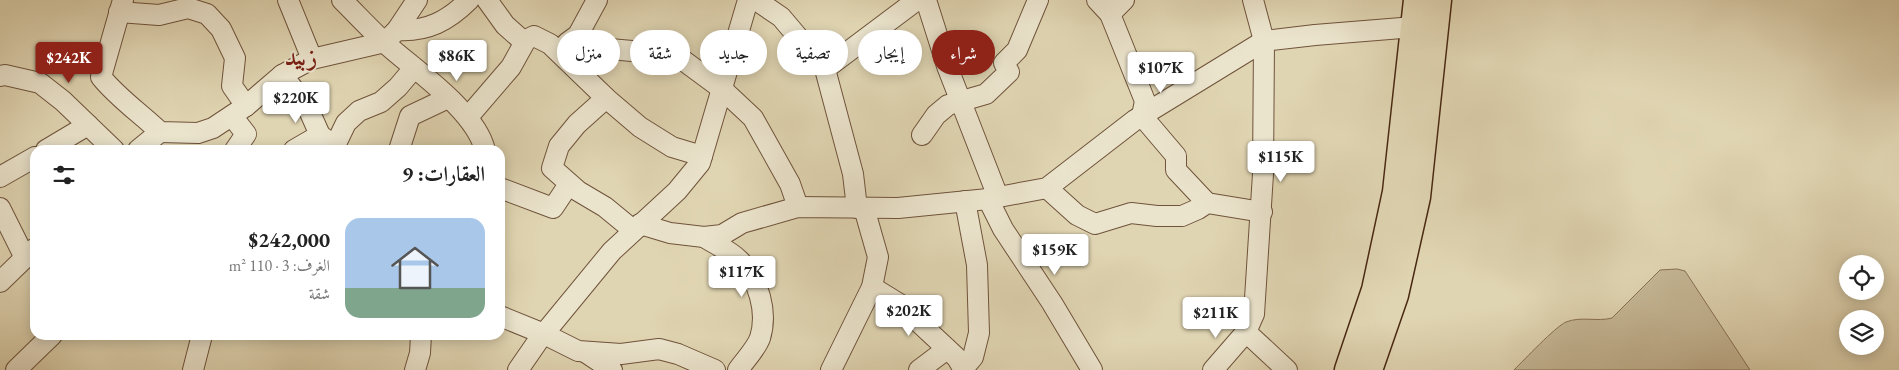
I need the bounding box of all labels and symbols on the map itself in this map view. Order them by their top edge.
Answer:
pin: $86K [427,39,487,82]
district label: زبيد [285,41,318,72]
pin: $242K [34,42,104,84]
pin: $107K [1126,52,1196,94]
pin: $220K [261,82,331,124]
pin: $115K [1246,140,1316,183]
pin: $159K [1020,234,1090,276]
pin: $117K [707,256,777,298]
pin: $202K [874,294,944,337]
pin: $211K [1181,296,1251,339]

